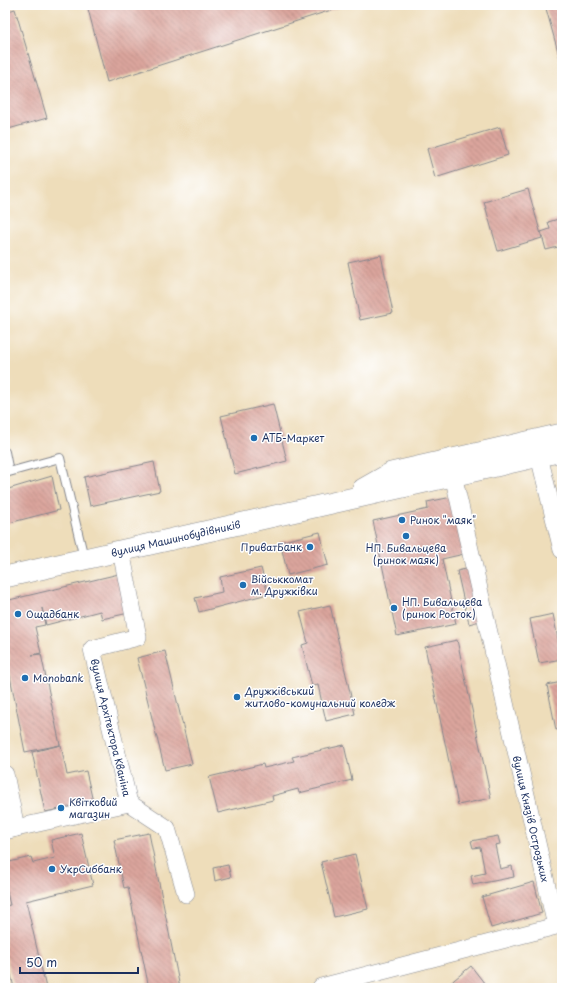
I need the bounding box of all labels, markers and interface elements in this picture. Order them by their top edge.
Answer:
place label: АТБ-Маркет [262,430,325,445]
marker: АТБ-Маркет [249,433,259,443]
place label: Ринок "маяк" [410,512,476,527]
marker: Ринок "маяк" [397,515,407,525]
street label: вулиця Машинобудівників [109,516,242,560]
marker: НП. Бивальцева (ринок маяк) [401,531,411,541]
place label: ПриватБанк [241,539,302,554]
place label: НП. Бивальцева (ринок маяк) [366,540,447,567]
marker: ПриватБанк [305,542,315,552]
place label: Військкомат м. Дружківки [251,571,318,599]
marker: Військкомат м. Дружківки [238,580,248,590]
place label: НП. Бивальцева (ринок Росток) [402,594,483,621]
marker: НП. Бивальцева (ринок Росток) [389,603,399,613]
place label: Ощадбанк [26,606,79,621]
marker: Ощадбанк [13,609,23,619]
street label: вулиця Архітектора Кваніна [88,657,135,799]
place label: Monobank [33,670,84,685]
marker: Monobank [20,673,30,683]
place label: Дружківський житлово-комунальний коледж [244,683,396,711]
marker: Дружківський житлово-комунальний коледж [232,692,242,702]
street label: вулиця Князів Острозьких [510,754,553,884]
place label: Квітковий магазин [69,794,118,821]
marker: Квітковий магазин [56,803,66,813]
place label: УкрСиббанк [60,861,122,876]
marker: УкрСиббанк [47,864,57,874]
scale bar [20,949,138,975]
text: 50 m [26,953,57,971]

